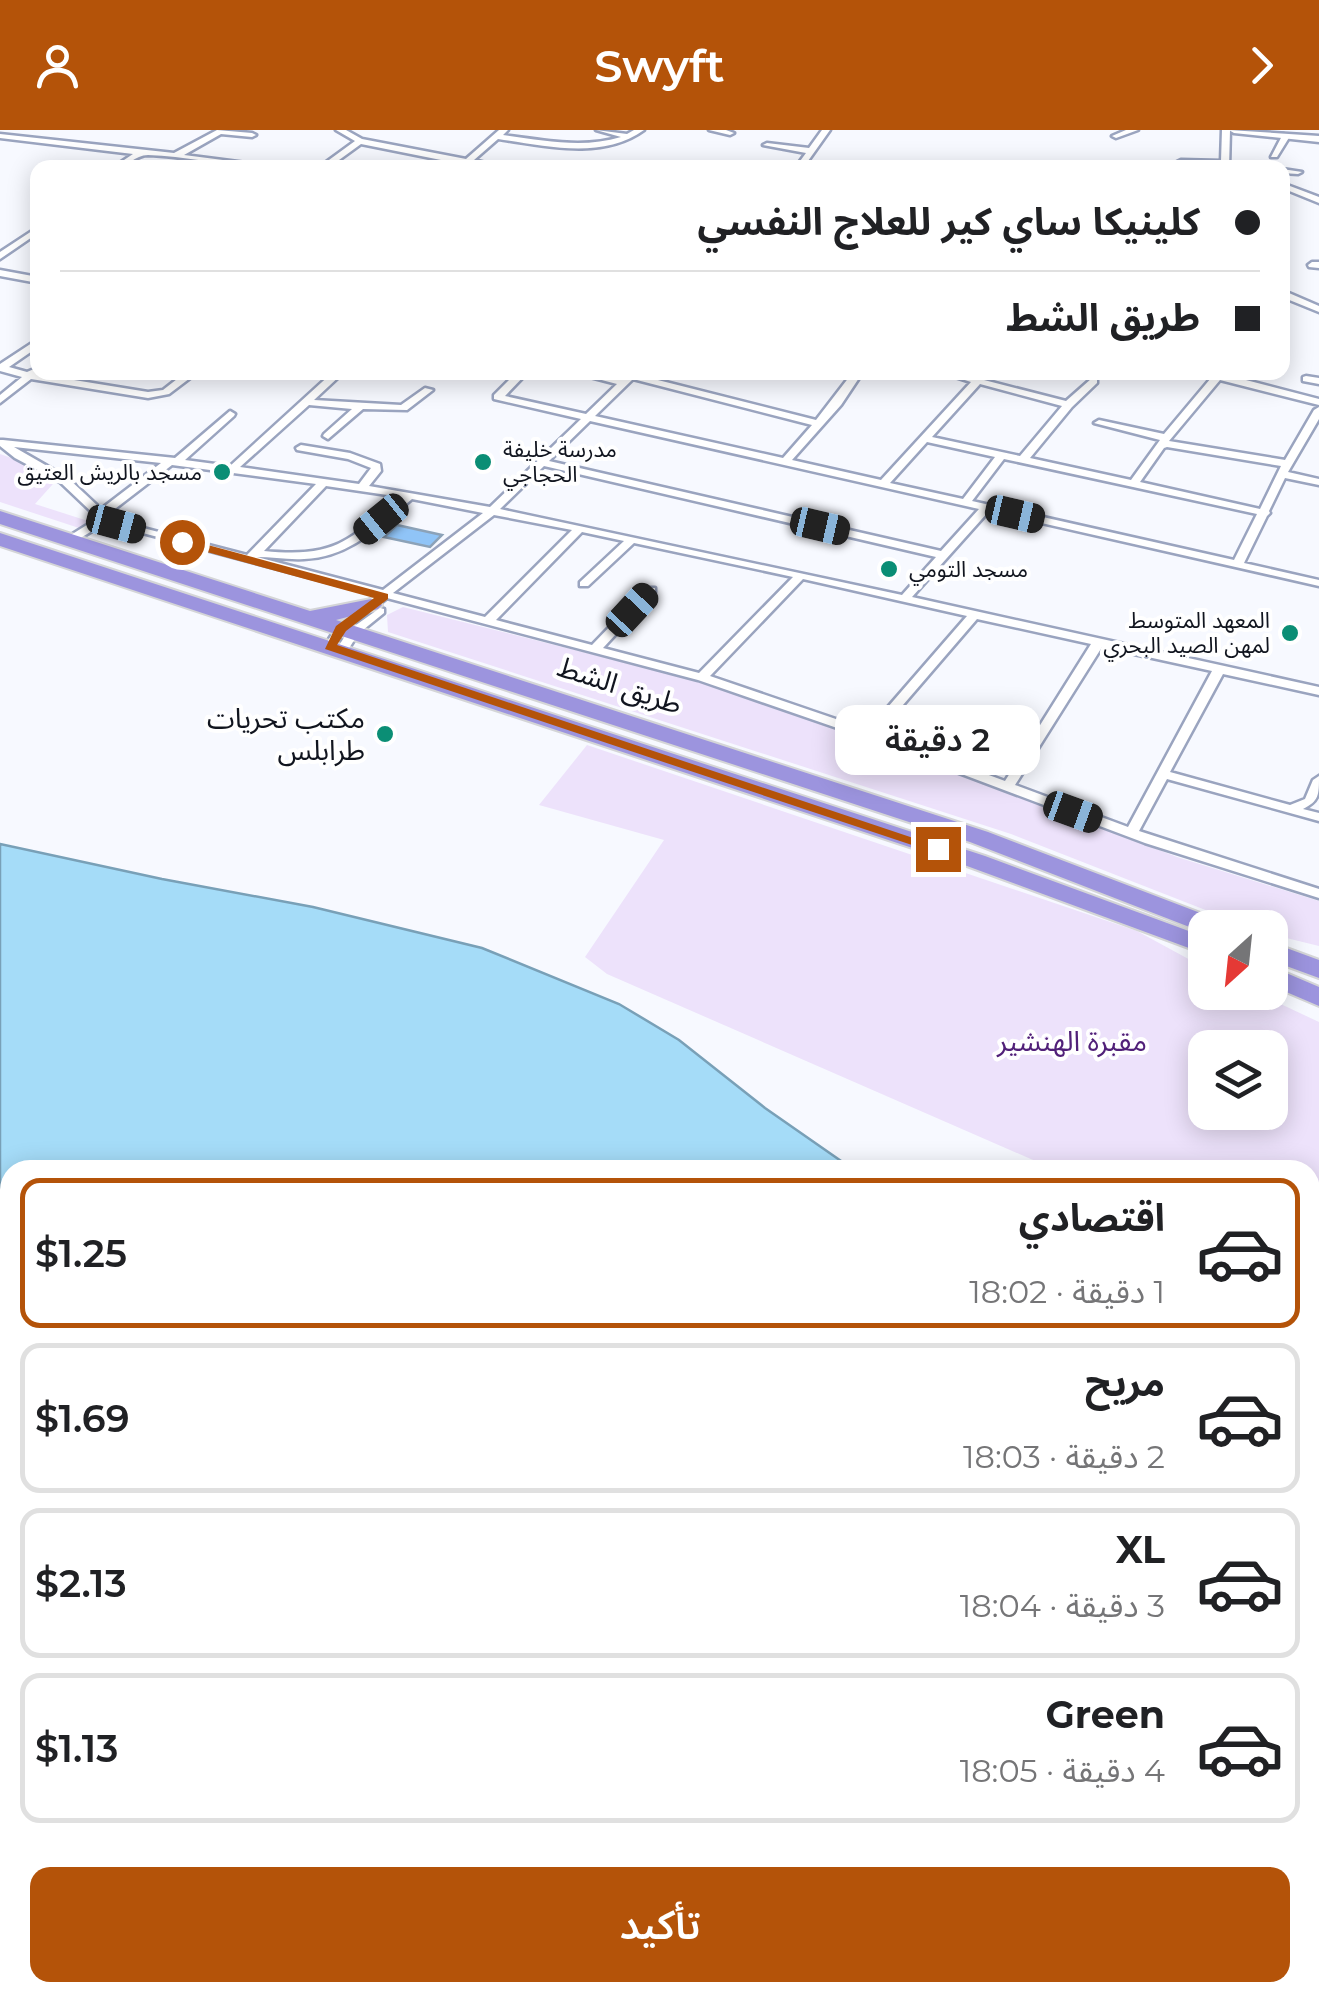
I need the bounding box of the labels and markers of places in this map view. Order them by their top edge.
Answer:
place label: مدرسة خليفة الحجاجي [503,436,617,491]
marker: مدرسة خليفة الحجاجي [472,451,494,473]
place label: مسجد بالريش العتيق [17,459,202,486]
marker: مسجد بالريش العتيق [211,461,233,483]
place label: مسجد التومي [909,556,1028,586]
marker: مسجد التومي [878,558,900,580]
place label: المعهد المتوسط لمهن الصيد البحري [1103,607,1270,662]
marker: المعهد المتوسط لمهن الصيد البحري [1279,622,1301,644]
place label: مكتب تحريات طرابلس [207,701,365,767]
marker: مكتب تحريات طرابلس [374,723,396,745]

